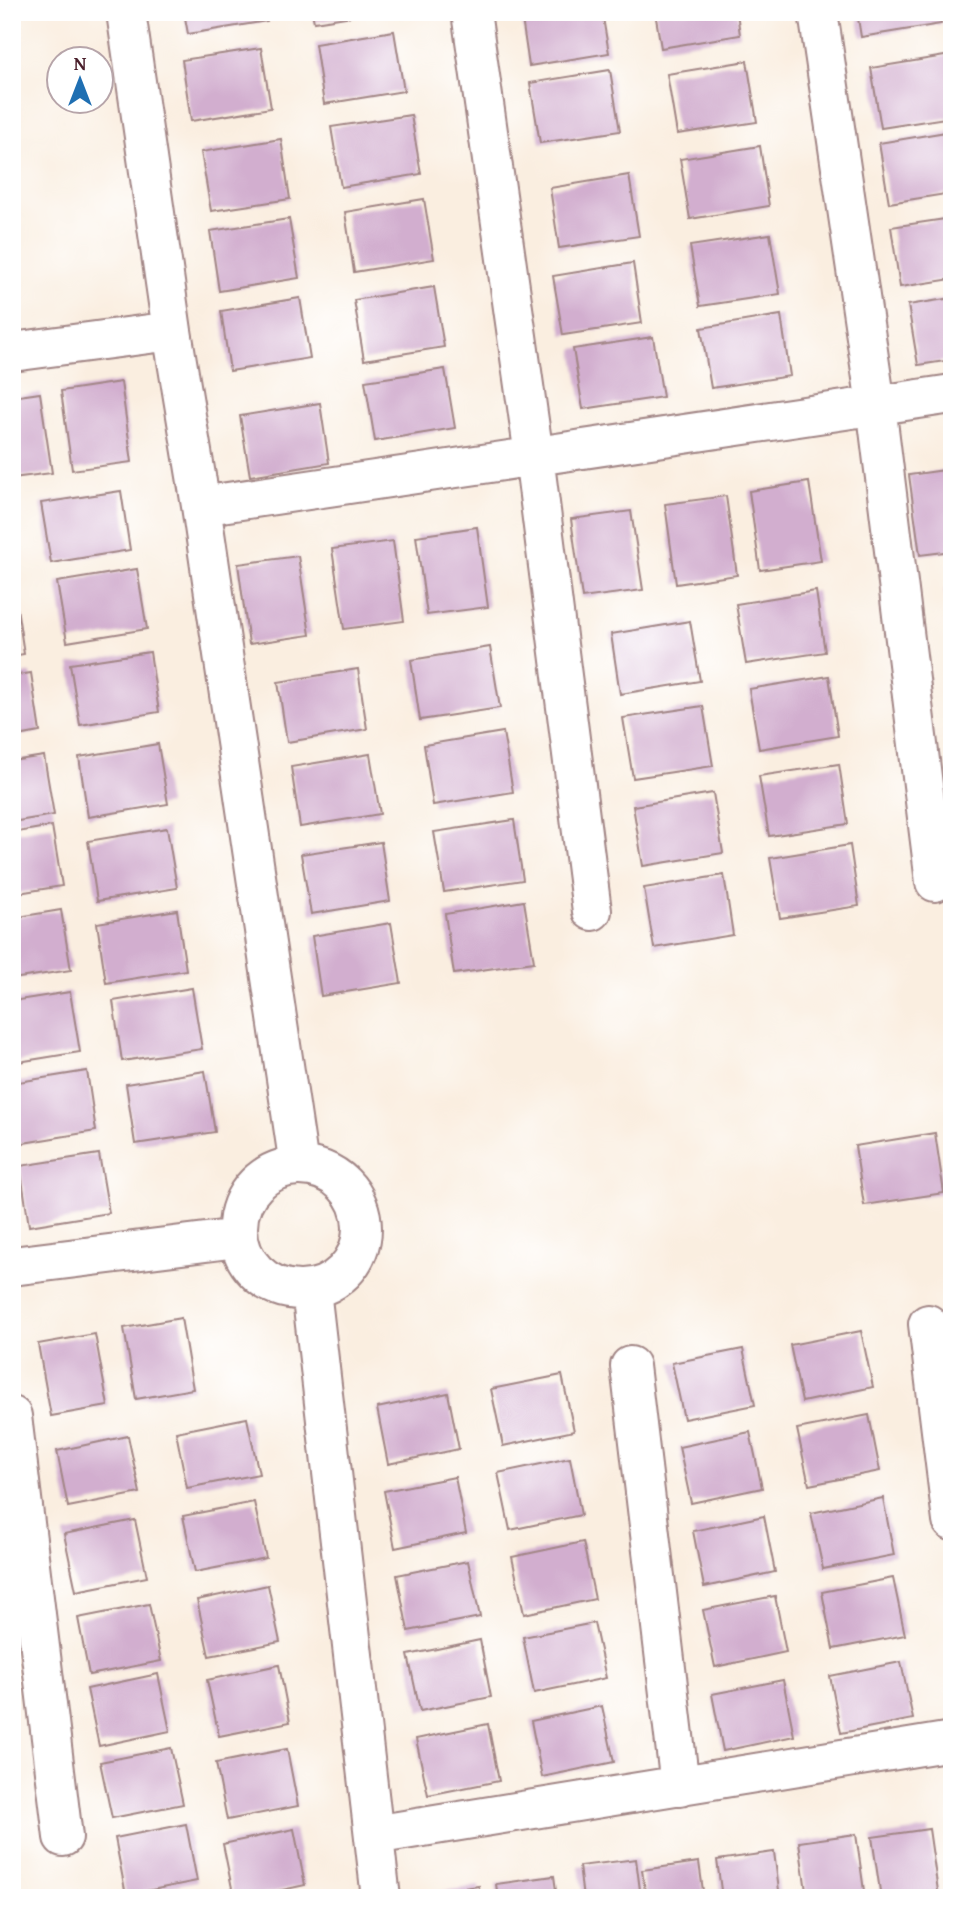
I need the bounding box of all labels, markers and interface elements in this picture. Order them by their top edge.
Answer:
north arrow [46,46,116,116]
text: N [74,49,87,77]

